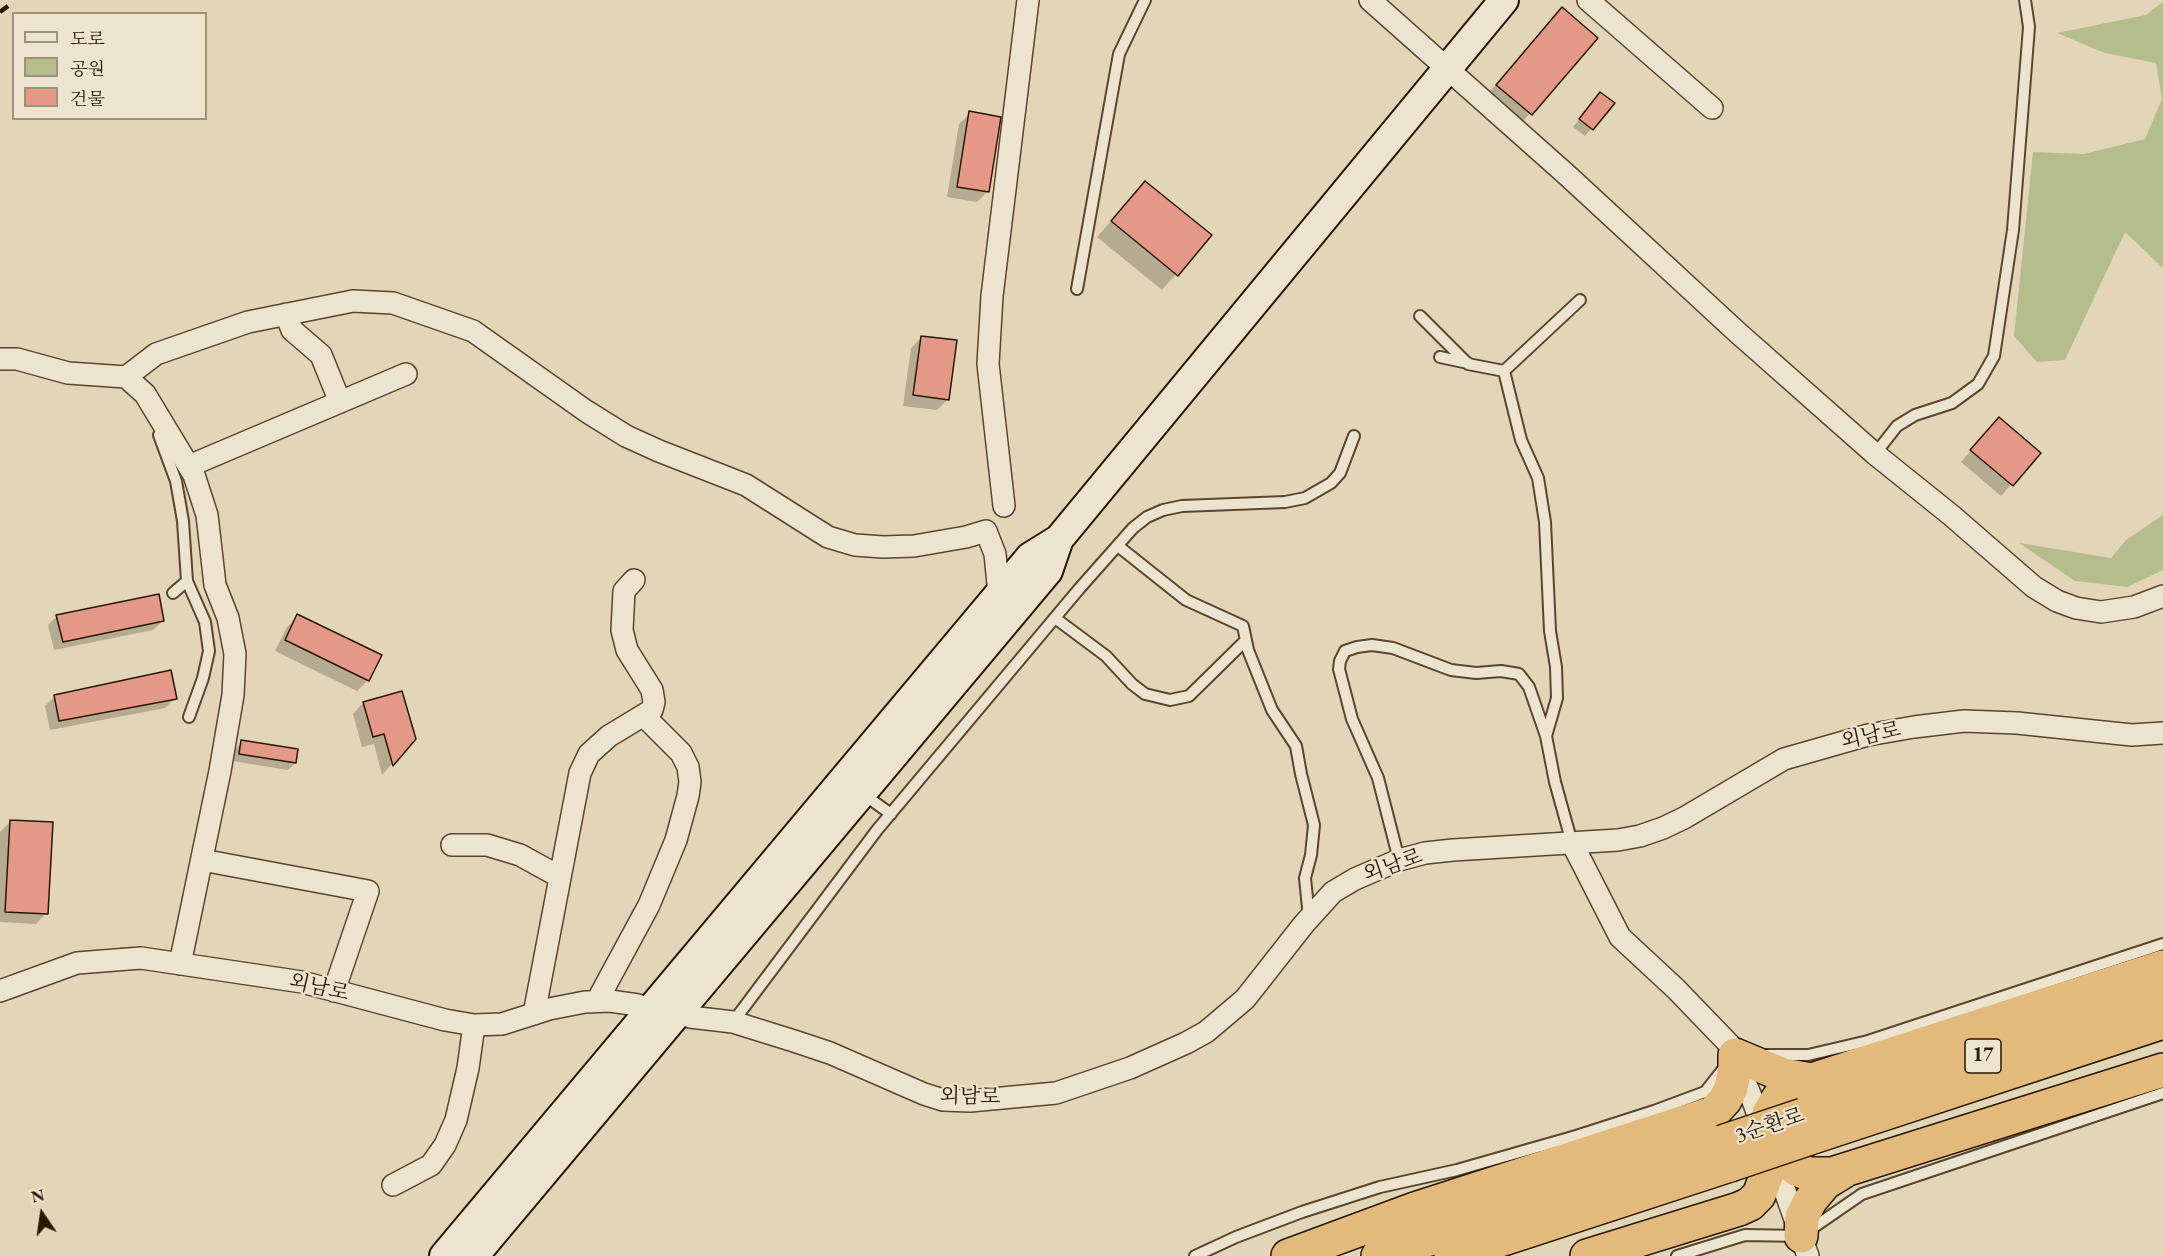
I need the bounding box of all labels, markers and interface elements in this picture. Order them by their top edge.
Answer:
legend [12,12,207,120]
text: 도로 [70,27,105,50]
text: 공원 [70,57,105,80]
text: 건물 [70,87,105,110]
street label: 외남로 [1839,717,1903,755]
street label: 외남로 [1360,844,1426,888]
street label: 외남로 [287,969,351,1007]
road number: 17 [1965,1039,2001,1073]
street label: 외남로 [939,1084,1001,1110]
street label: 3순환로 [1732,1103,1808,1149]
north arrow [12,1184,72,1244]
text: N [29,1184,47,1208]

